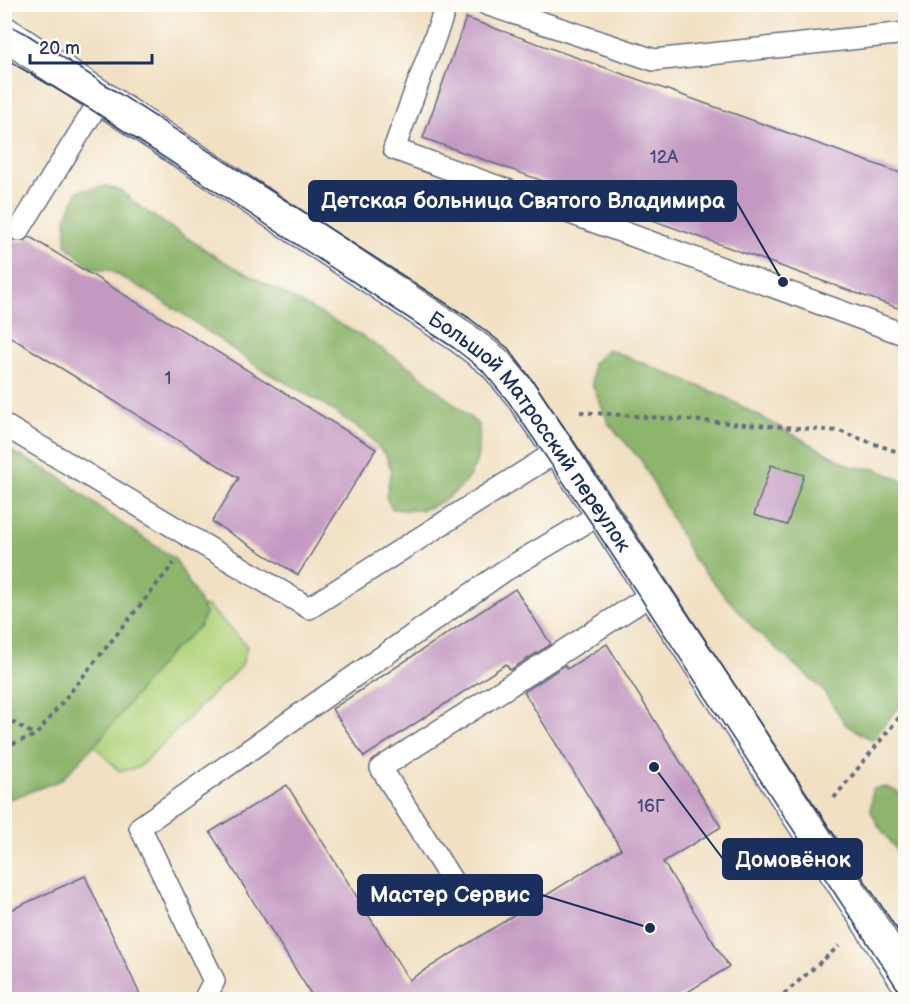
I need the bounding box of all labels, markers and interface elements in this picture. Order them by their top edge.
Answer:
scale bar [30,27,152,65]
text: 20 m [39,38,80,59]
house number: 12А [650,147,678,168]
callout: Детская больница Святого Владимира [309,181,736,221]
text: Детская больница Святого Владимира [321,188,725,215]
street label: Большой Матросский переулок [424,306,636,556]
house number: 1 [165,368,171,389]
house number: 16Г [637,796,665,817]
callout: Домовёнок [723,839,862,879]
text: Домовёнок [735,847,851,874]
callout: Мастер Сервис [358,875,542,915]
text: Мастер Сервис [370,882,530,909]

